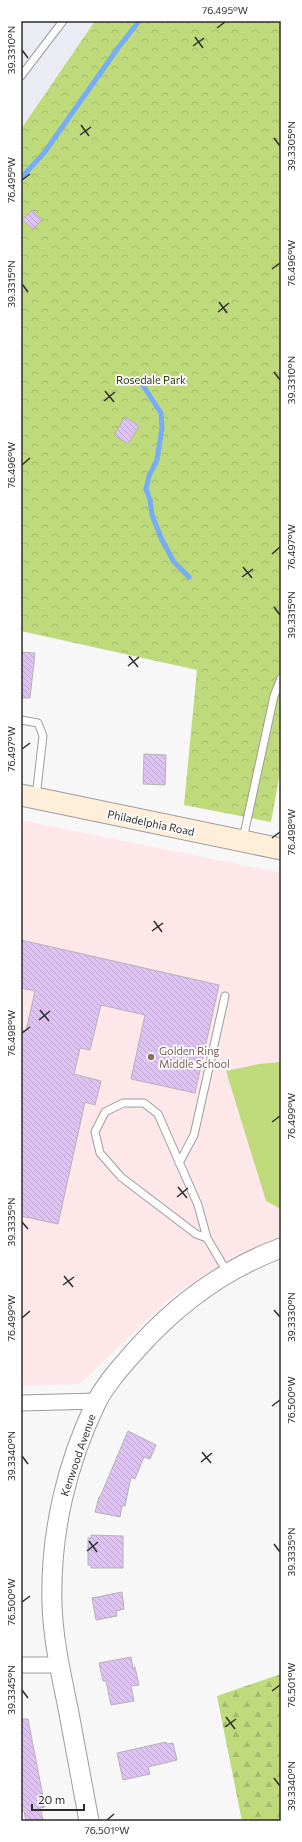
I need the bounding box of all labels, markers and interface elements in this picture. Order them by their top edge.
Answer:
text: 76.495°W [202,4,248,16]
text: 39.3310°N [5,26,17,74]
text: 39.3305°N [285,121,297,171]
text: 76.495°W [5,157,17,203]
text: 76.496°W [285,240,297,286]
text: 39.3315°N [5,260,17,308]
text: 39.3310°N [285,356,297,404]
park label: Rosedale Park [116,373,186,386]
text: 76.496°W [5,442,17,488]
text: 76.497°W [285,524,297,570]
text: 39.3315°N [285,591,297,639]
text: 76.497°W [5,726,17,772]
street label: Philadelphia Road [106,807,196,838]
text: 76.498°W [285,809,297,855]
text: 76.498°W [5,1010,17,1056]
place label: Golden Ring Middle School [159,1044,230,1070]
marker: Golden Ring Middle School [146,1052,156,1062]
text: 76.499°W [285,1093,297,1139]
text: 39.3335°N [5,1197,17,1247]
text: 39.3330°N [285,1292,297,1342]
text: 76.499°W [5,1295,17,1341]
text: 76.500°W [285,1376,297,1424]
street label: Kenwood Avenue [57,1412,98,1498]
text: 39.3340°N [5,1431,17,1481]
text: 39.3335°N [285,1527,297,1577]
text: 76.500°W [5,1578,17,1626]
text: 76.501°W [285,1662,297,1708]
text: 39.3345°N [5,1665,17,1715]
text: 39.3340°N [285,1761,297,1811]
scale bar [32,1786,84,1812]
text: 20 m [38,1792,65,1806]
text: 76.501°W [84,1824,130,1836]

